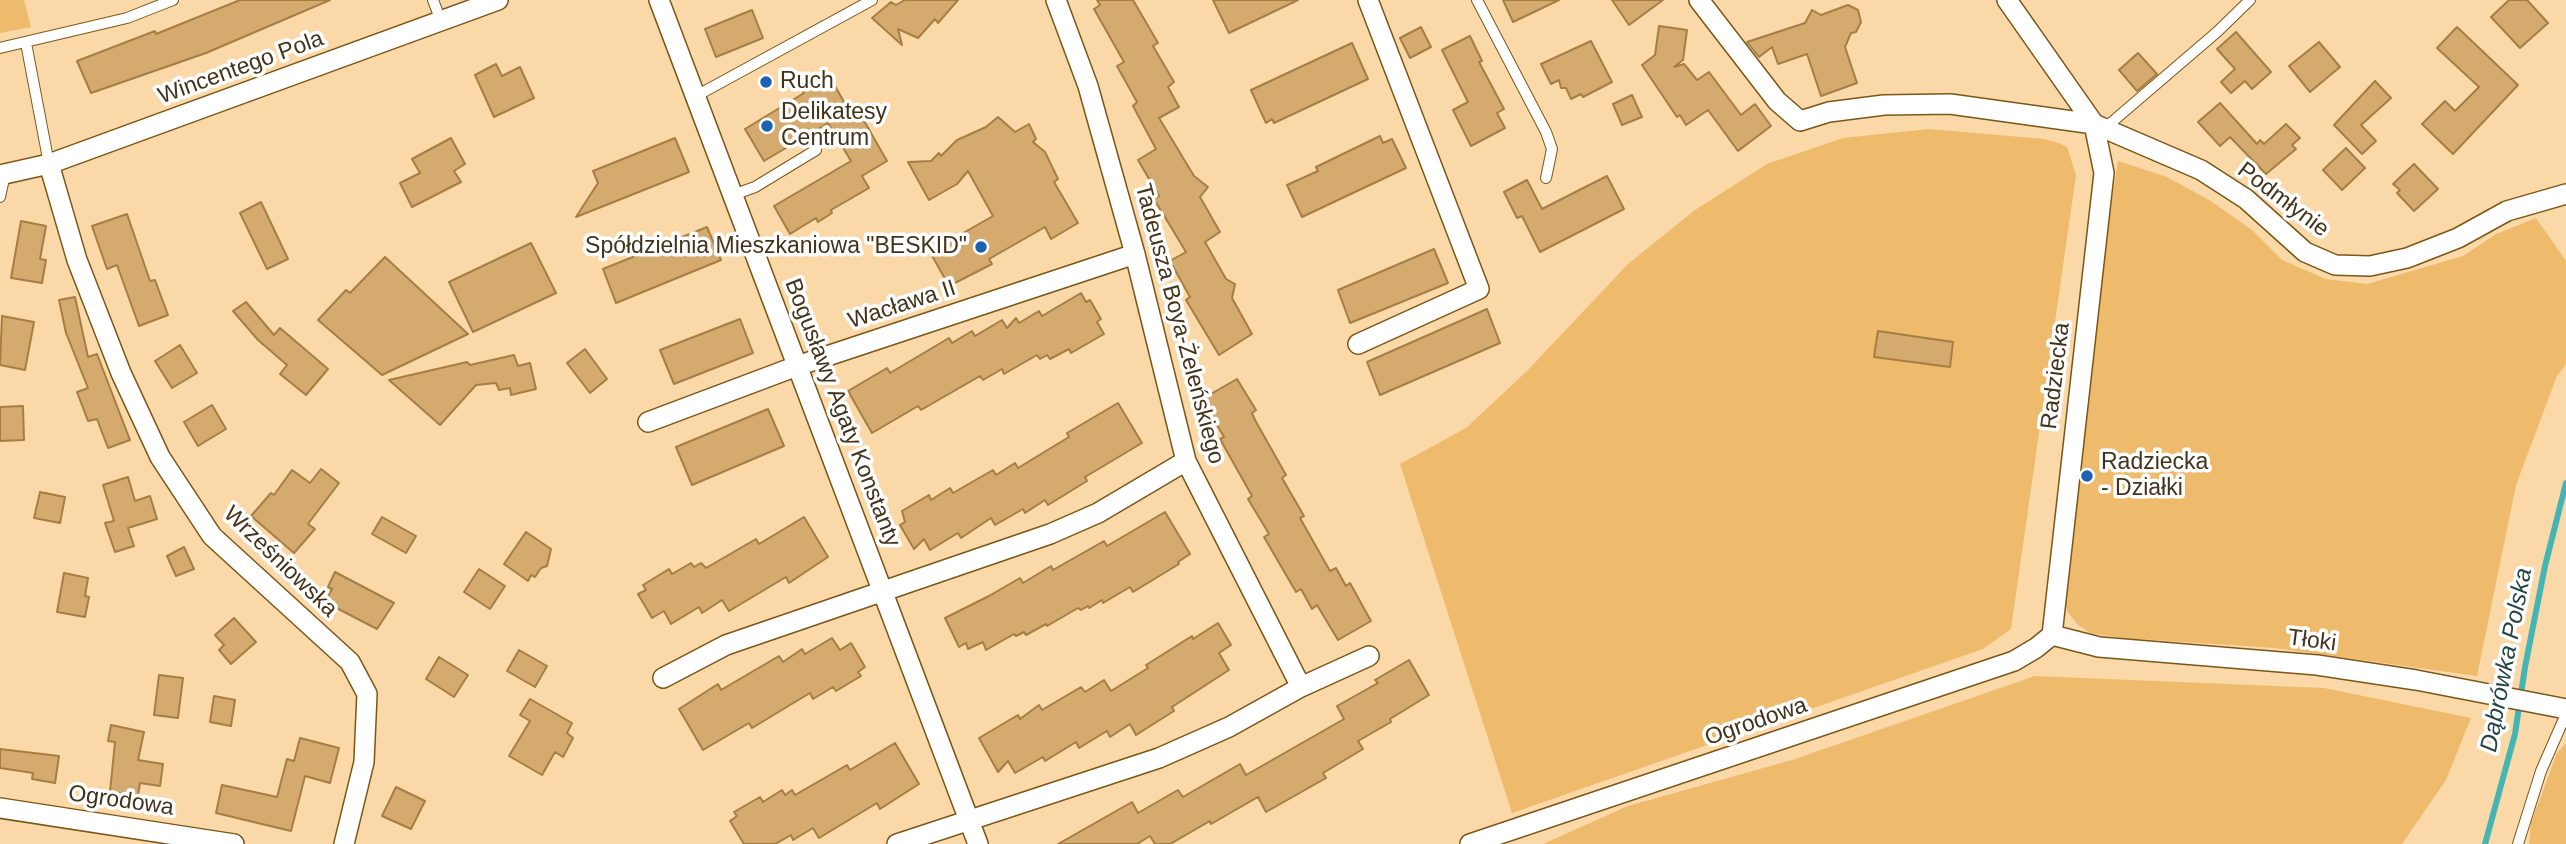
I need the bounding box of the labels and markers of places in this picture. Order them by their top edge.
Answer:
place label: Ruch [780,68,834,96]
marker: Ruch [758,74,774,90]
place label: Delikatesy Centrum [781,99,887,153]
marker: Delikatesy Centrum [759,118,775,134]
place label: Spółdzielnia Mieszkaniowa "BESKID" [585,233,967,261]
marker: Spółdzielnia Mieszkaniowa "BESKID" [973,239,989,255]
place label: Radziecka - Działki [2101,449,2208,503]
marker: Radziecka - Działki [2079,468,2095,484]

